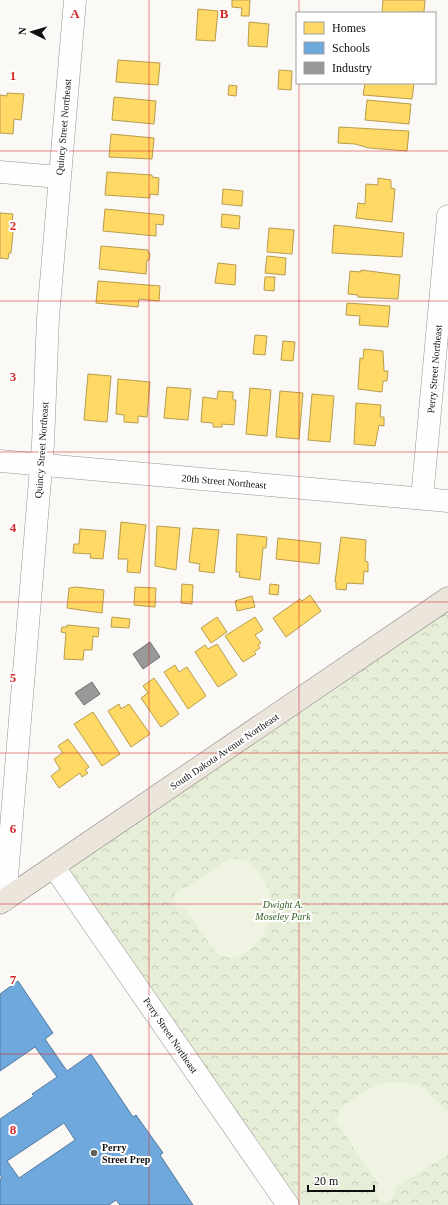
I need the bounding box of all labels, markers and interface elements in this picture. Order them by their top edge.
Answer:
text: A [70,6,80,21]
text: B [220,6,229,21]
north arrow [12,12,52,52]
legend [296,12,436,84]
text: Homes [332,21,366,35]
text: N [16,27,28,36]
text: Schools [332,41,370,55]
text: Industry [332,61,372,75]
text: 1 [10,68,16,83]
street label: Quincy Street Northeast [54,78,73,176]
text: 2 [10,218,16,233]
street label: Perry Street Northeast [425,324,444,414]
text: 3 [10,369,17,384]
street label: Quincy Street Northeast [33,401,50,499]
street label: 20th Street Northeast [181,472,267,491]
text: 4 [10,520,17,535]
text: 5 [10,670,17,685]
street label: South Dakota Avenue Northeast [168,711,281,792]
text: 6 [10,821,17,836]
park label: Dwight A. Moseley Park [254,899,311,922]
text: 7 [10,972,17,987]
street label: Perry Street Northeast [141,995,200,1075]
text: 8 [10,1122,17,1137]
place label: Perry Street Prep [102,1142,151,1165]
marker: Perry Street Prep [89,1148,99,1158]
scale bar [308,1167,374,1193]
text: 20 m [314,1174,339,1188]

